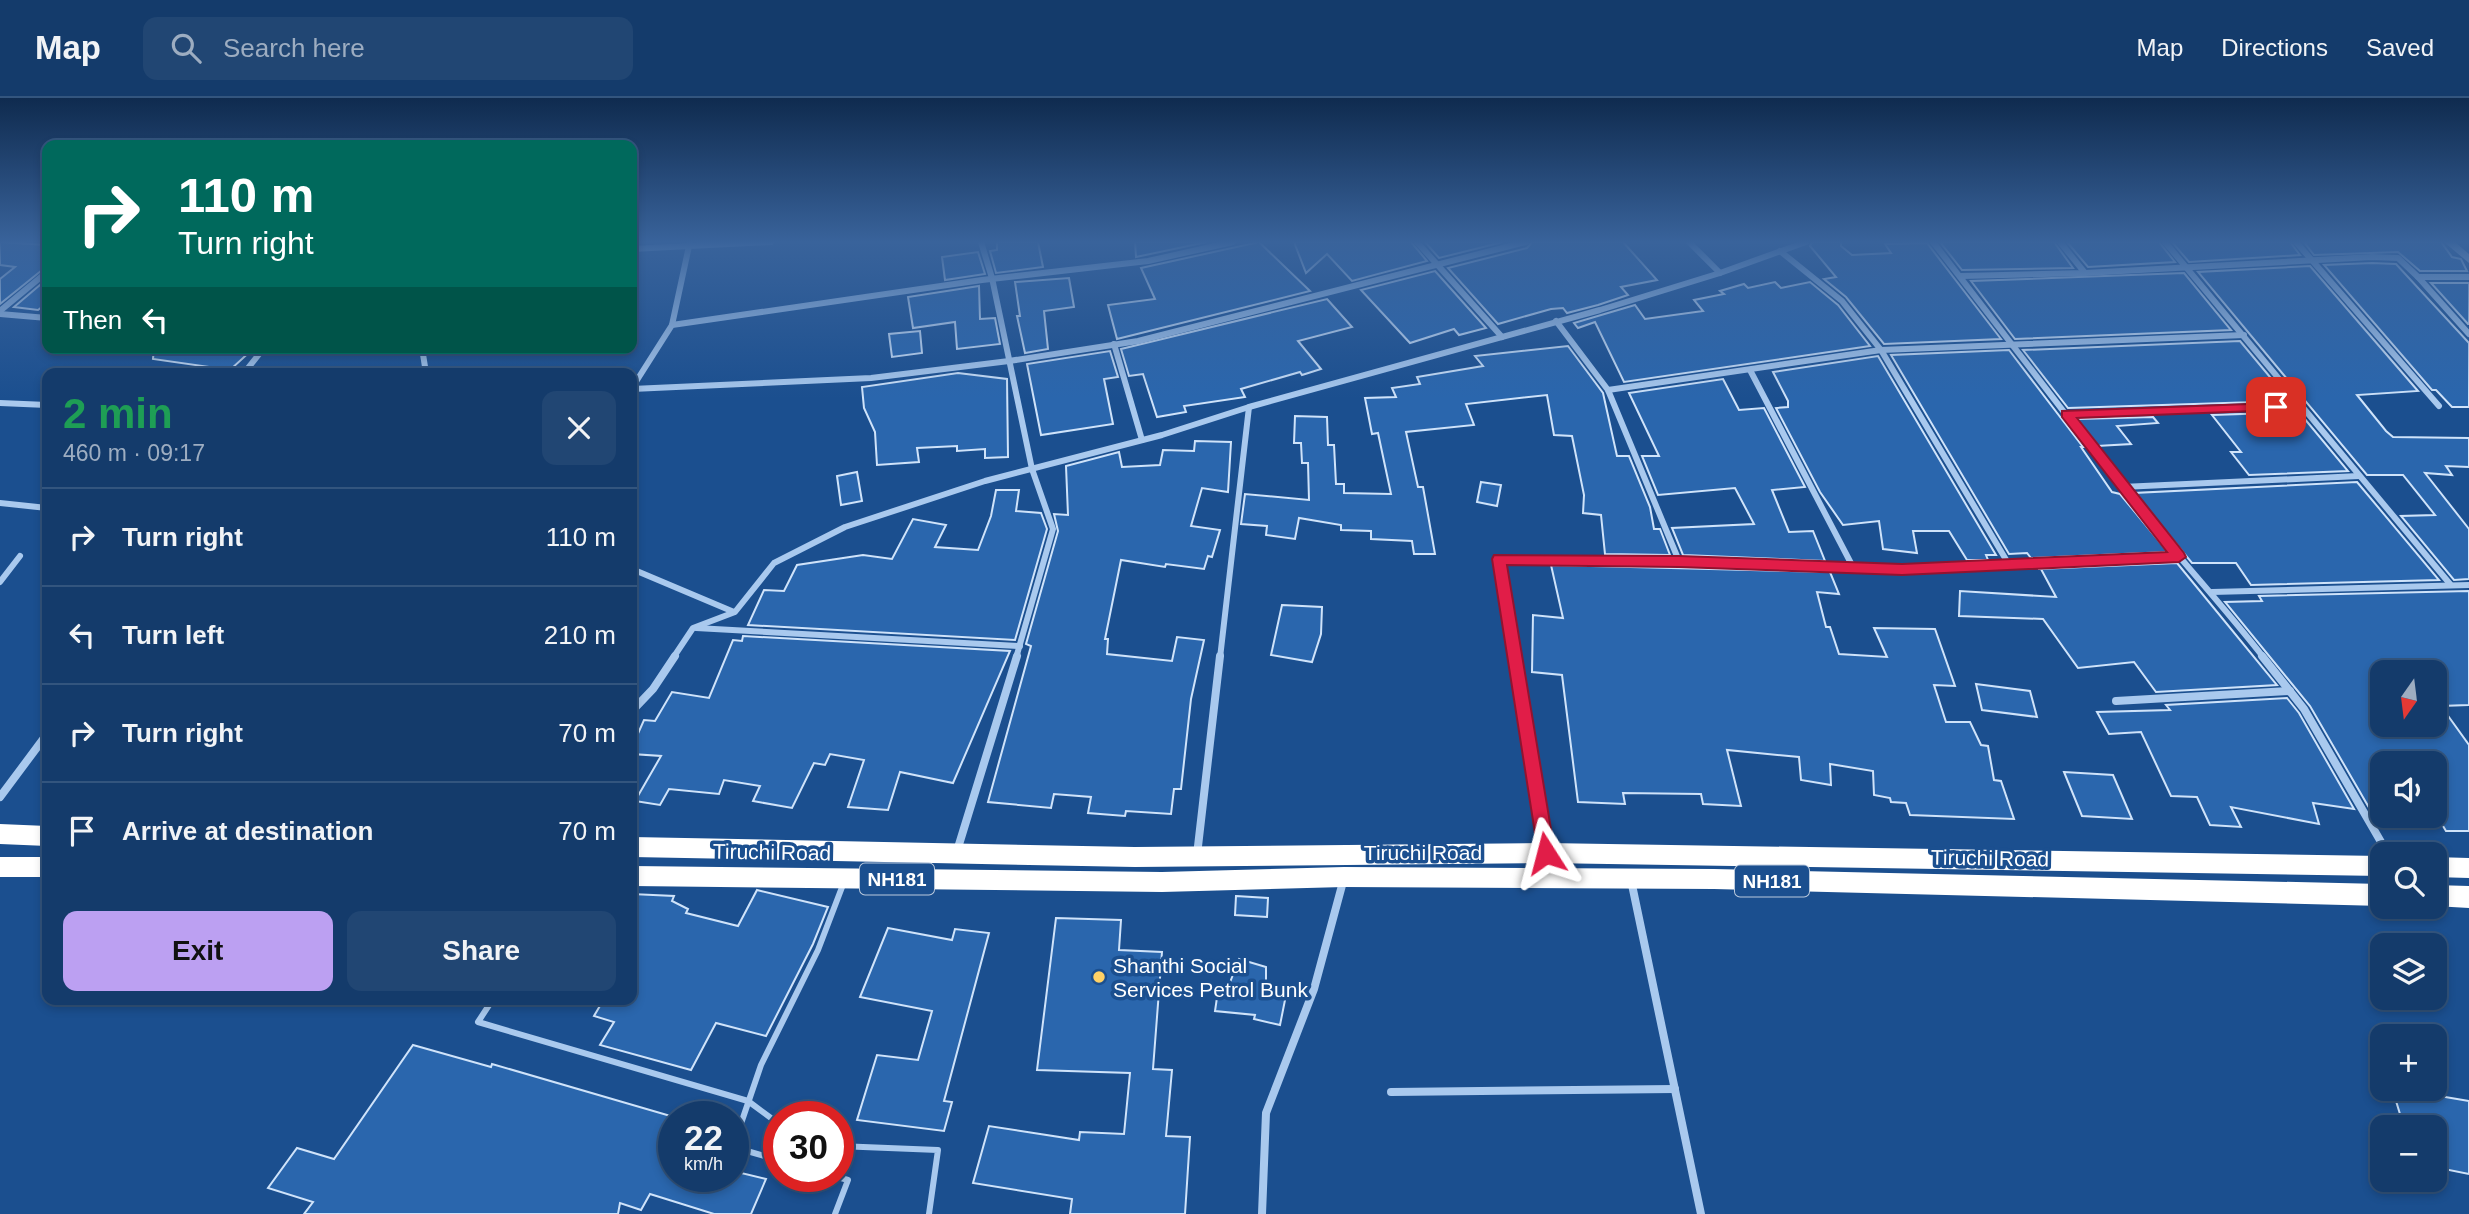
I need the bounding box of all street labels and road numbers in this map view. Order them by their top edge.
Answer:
street label: Tiruchi Road [713,839,831,865]
street label: Tiruchi Road [1364,841,1482,864]
street label: Tiruchi Road [1931,845,2049,871]
road number: NH181 [860,864,934,894]
road number: NH181 [1735,866,1809,896]

